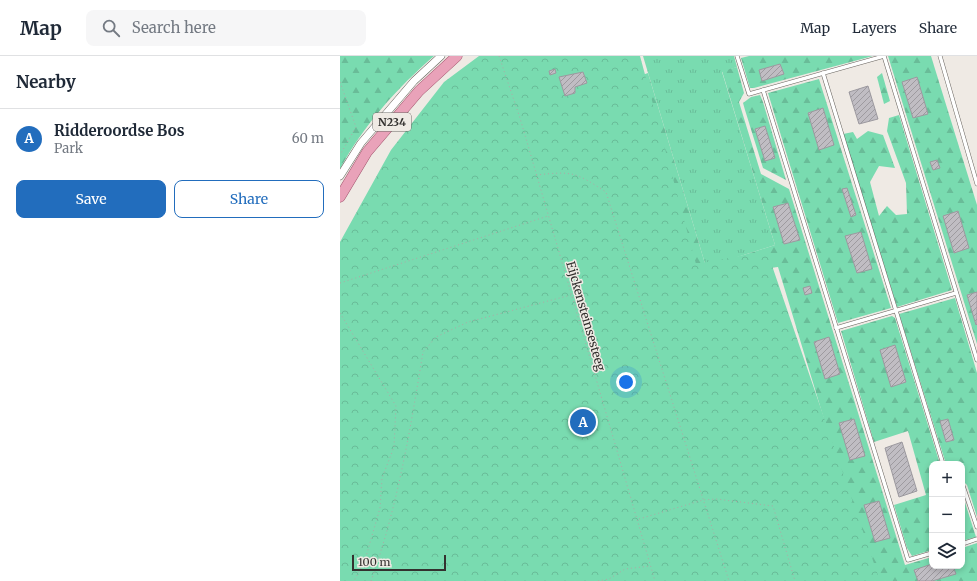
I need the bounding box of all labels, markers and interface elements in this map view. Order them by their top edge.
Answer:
search box [86,10,366,46]
text: Map [20,16,62,40]
icon: search [100,17,122,39]
text: Search here [132,18,216,37]
text: Map [800,19,830,37]
text: Layers [852,19,897,37]
text: Share [919,19,957,37]
text: Nearby [16,71,76,93]
road number: N234 [373,113,411,131]
text: Ridderoordse Bos [54,121,184,140]
text: A [24,130,34,147]
text: 60 m [292,130,324,147]
text: Park [54,140,83,157]
button: Save [16,180,166,218]
button: Share [174,180,324,218]
street label: Eijckensteinsesteeg [563,259,609,373]
your location [616,372,636,392]
pin: A [570,407,596,437]
map controls [929,461,965,569]
button: + [929,461,965,497]
button: − [929,497,965,533]
button: layers [929,533,965,569]
scale bar [352,553,446,572]
text: 100 m [358,555,390,569]

